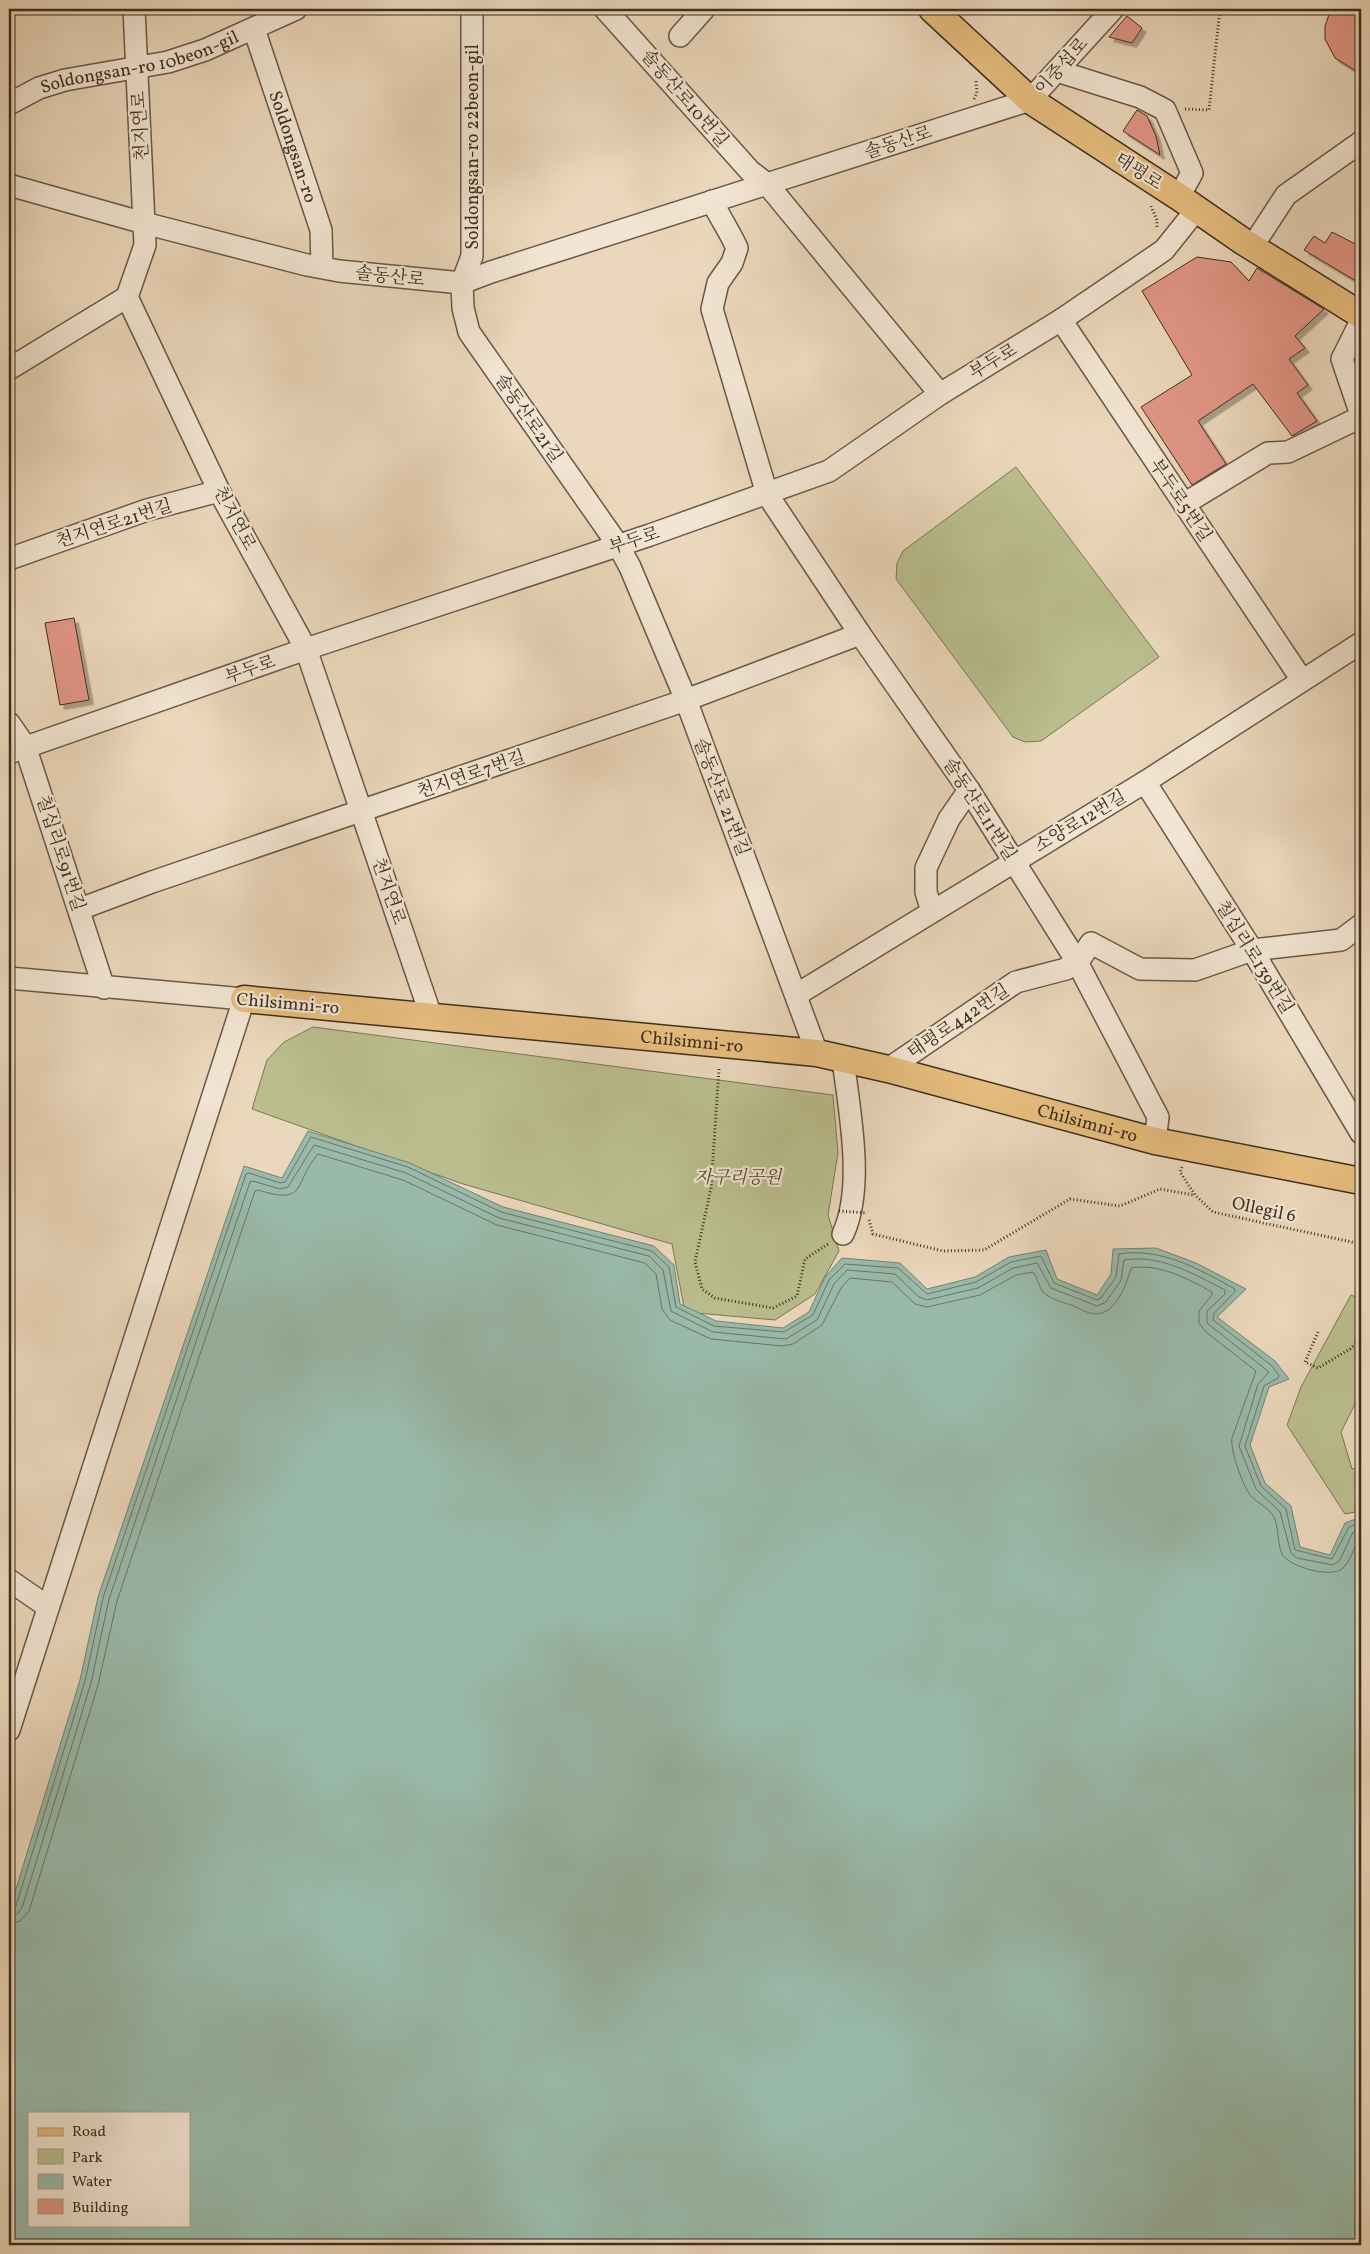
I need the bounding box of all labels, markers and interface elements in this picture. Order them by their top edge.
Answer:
street label: Soldongsan-ro 10beon-gil [38,25,243,101]
street label: 이중섭로 [1030,33,1095,101]
street label: Soldongsan-ro 22beon-gil [461,44,486,250]
street label: 솔동산로10번길 [634,45,733,153]
street label: Soldongsan-ro [262,88,322,206]
street label: 천지연로 [127,91,156,161]
street label: 솔동산로 [862,121,935,166]
street label: 태평로 [1109,148,1167,197]
street label: 솔동산로 [354,261,426,294]
street label: 부두로 [965,338,1023,386]
street label: 솔동산로21길 [488,369,568,468]
street label: 부두로5번길 [1143,454,1217,547]
street label: 천지연로 [206,482,261,555]
street label: 천지연로21번길 [53,494,176,555]
street label: 부두로 [606,521,663,561]
street label: 부두로 [222,650,279,691]
street label: 솔동산로 21번길 [687,735,755,860]
street label: 천지연로7번길 [414,745,529,806]
street label: 솔동산로11번길 [936,753,1021,866]
street label: 소양로12번길 [1030,785,1132,860]
street label: 칠십리로91번길 [29,792,90,915]
street label: 천지연로 [364,855,411,928]
street label: 칠십리로139번길 [1209,896,1299,1019]
street label: 태평로442번길 [903,979,1015,1066]
street label: Chilsimni-ro [235,988,340,1021]
street label: Chilsimni-ro [639,1025,744,1060]
street label: Chilsimni-ro [1034,1099,1140,1150]
park label: 자구리공원 [695,1166,783,1191]
street label: Ollegil 6 [1229,1191,1298,1229]
legend [28,2112,190,2226]
text: Road [72,2122,106,2143]
text: Park [72,2148,103,2169]
text: Water [72,2172,112,2193]
text: Building [72,2198,129,2219]

